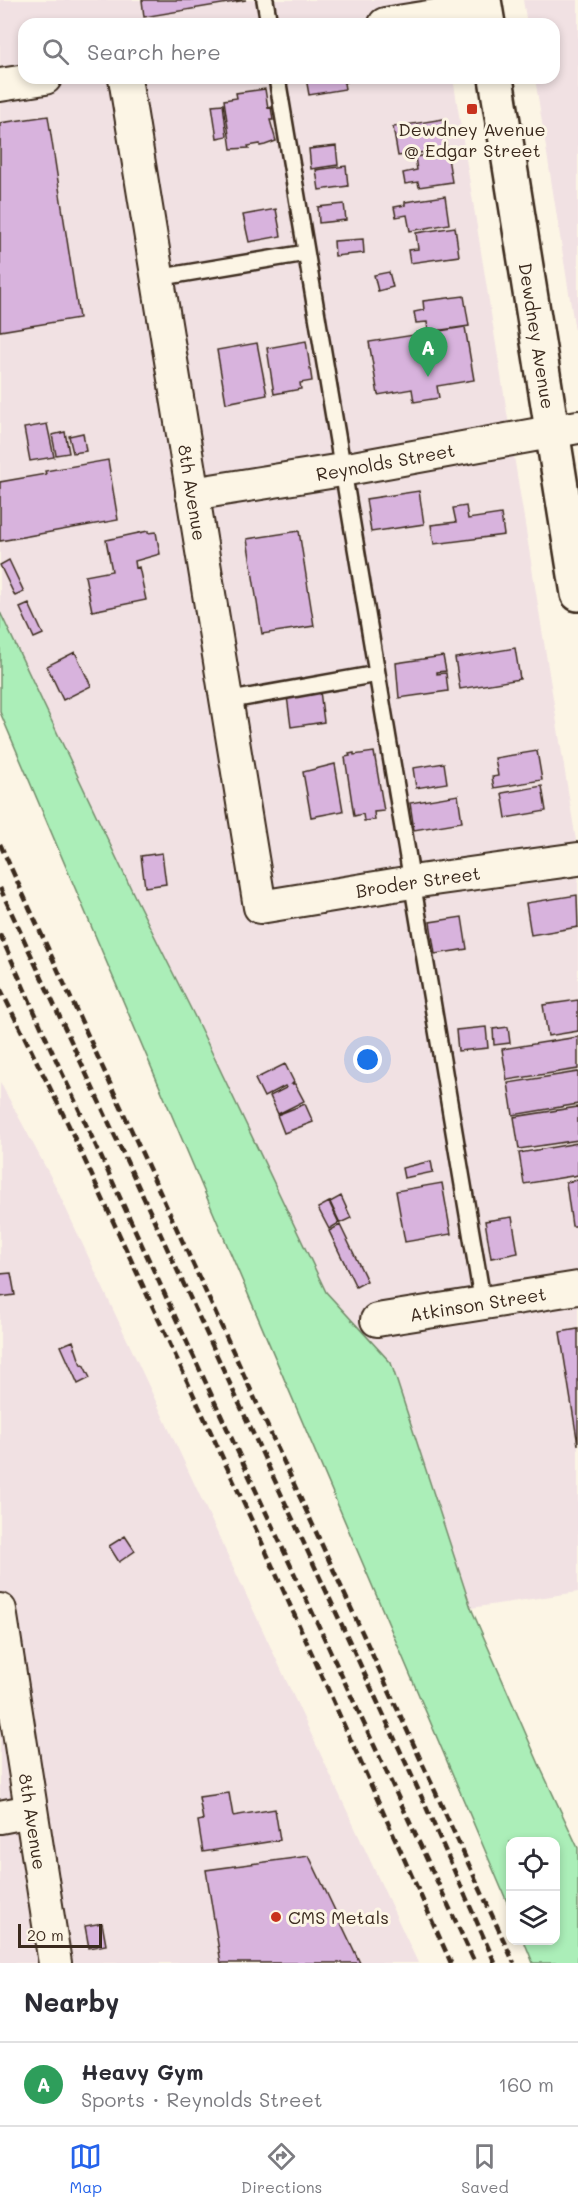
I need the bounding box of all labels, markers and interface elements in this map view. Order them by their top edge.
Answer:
search box [18,18,560,84]
icon: search [39,35,72,68]
text: Search here [87,37,221,66]
marker: Dewdney Avenue @ Edgar Street [465,102,479,116]
place label: Dewdney Avenue @ Edgar Street [398,117,546,162]
street label: Dewdney Avenue [514,261,560,411]
pin: A [408,328,448,377]
street label: Reynolds Street [314,438,457,486]
street label: 8th Avenue [173,443,212,542]
street label: Broder Street [354,861,482,903]
your location [353,1045,382,1074]
street label: Atkinson Street [408,1281,548,1327]
street label: 8th Avenue [14,1772,52,1871]
map controls [506,1837,560,1945]
button: locate [506,1837,560,1891]
button: layers [506,1891,560,1945]
place label: CMS Metals [288,1905,389,1929]
marker: CMS Metals [269,1910,283,1924]
scale bar [18,1921,102,1948]
text: 20 m [27,1924,64,1945]
text: Nearby [24,1985,119,2019]
text: Heavy Gym [81,2057,203,2086]
text: A [37,2071,50,2097]
text: 160 m [498,2071,554,2097]
text: Sports · Reynolds Street [81,2086,323,2112]
tab: Map [69,2140,102,2197]
tab: Directions [241,2140,322,2197]
tab: Saved [461,2140,509,2197]

